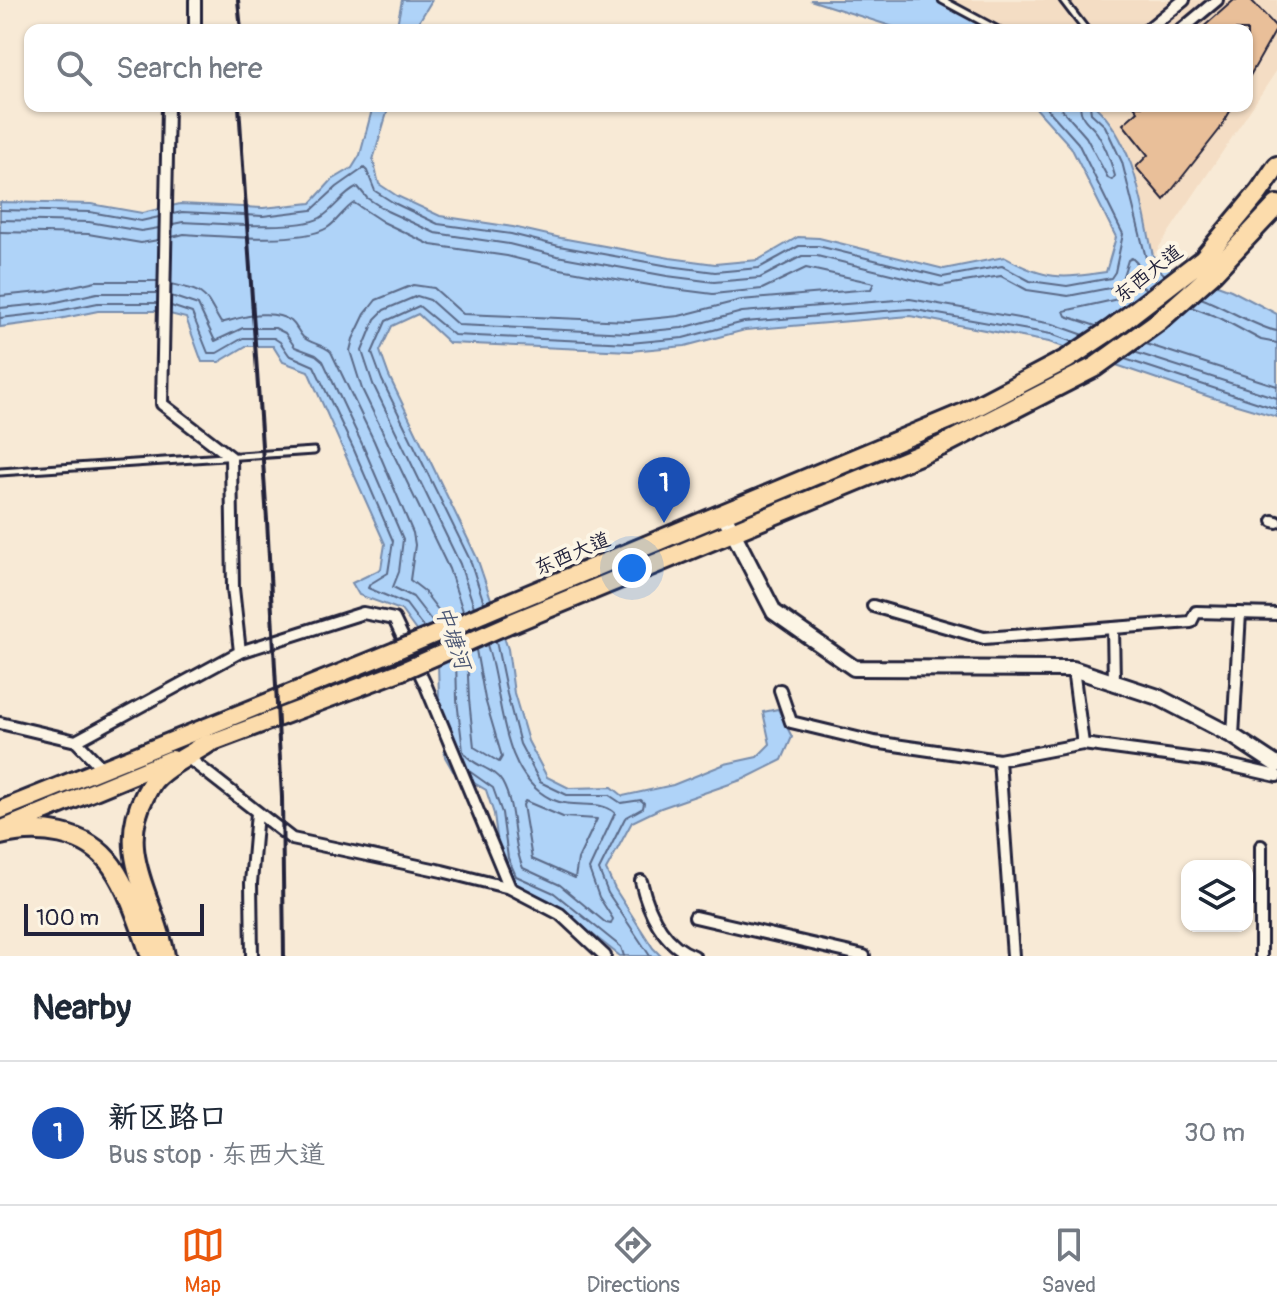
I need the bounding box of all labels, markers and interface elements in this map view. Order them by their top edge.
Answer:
search box [24,24,1253,112]
icon: search [52,46,96,90]
text: Search here [116,50,263,87]
street label: 东西大道 [1109,239,1188,308]
pin: 1 [638,457,690,523]
street label: 东西大道 [530,526,614,581]
your location [612,548,652,588]
water label: 中塘河 [429,602,478,676]
map controls [1181,860,1253,932]
button: layers [1181,860,1253,932]
scale bar [24,900,204,936]
text: 100 m [36,904,99,932]
text: Nearby [32,987,131,1030]
text: 新区路口 [108,1099,228,1136]
text: 1 [53,1117,63,1149]
text: 30 m [1184,1117,1245,1149]
text: Bus stop · 东西大道 [108,1139,325,1171]
tab: Map [181,1223,225,1299]
tab: Directions [587,1223,680,1299]
tab: Saved [1042,1223,1096,1299]

